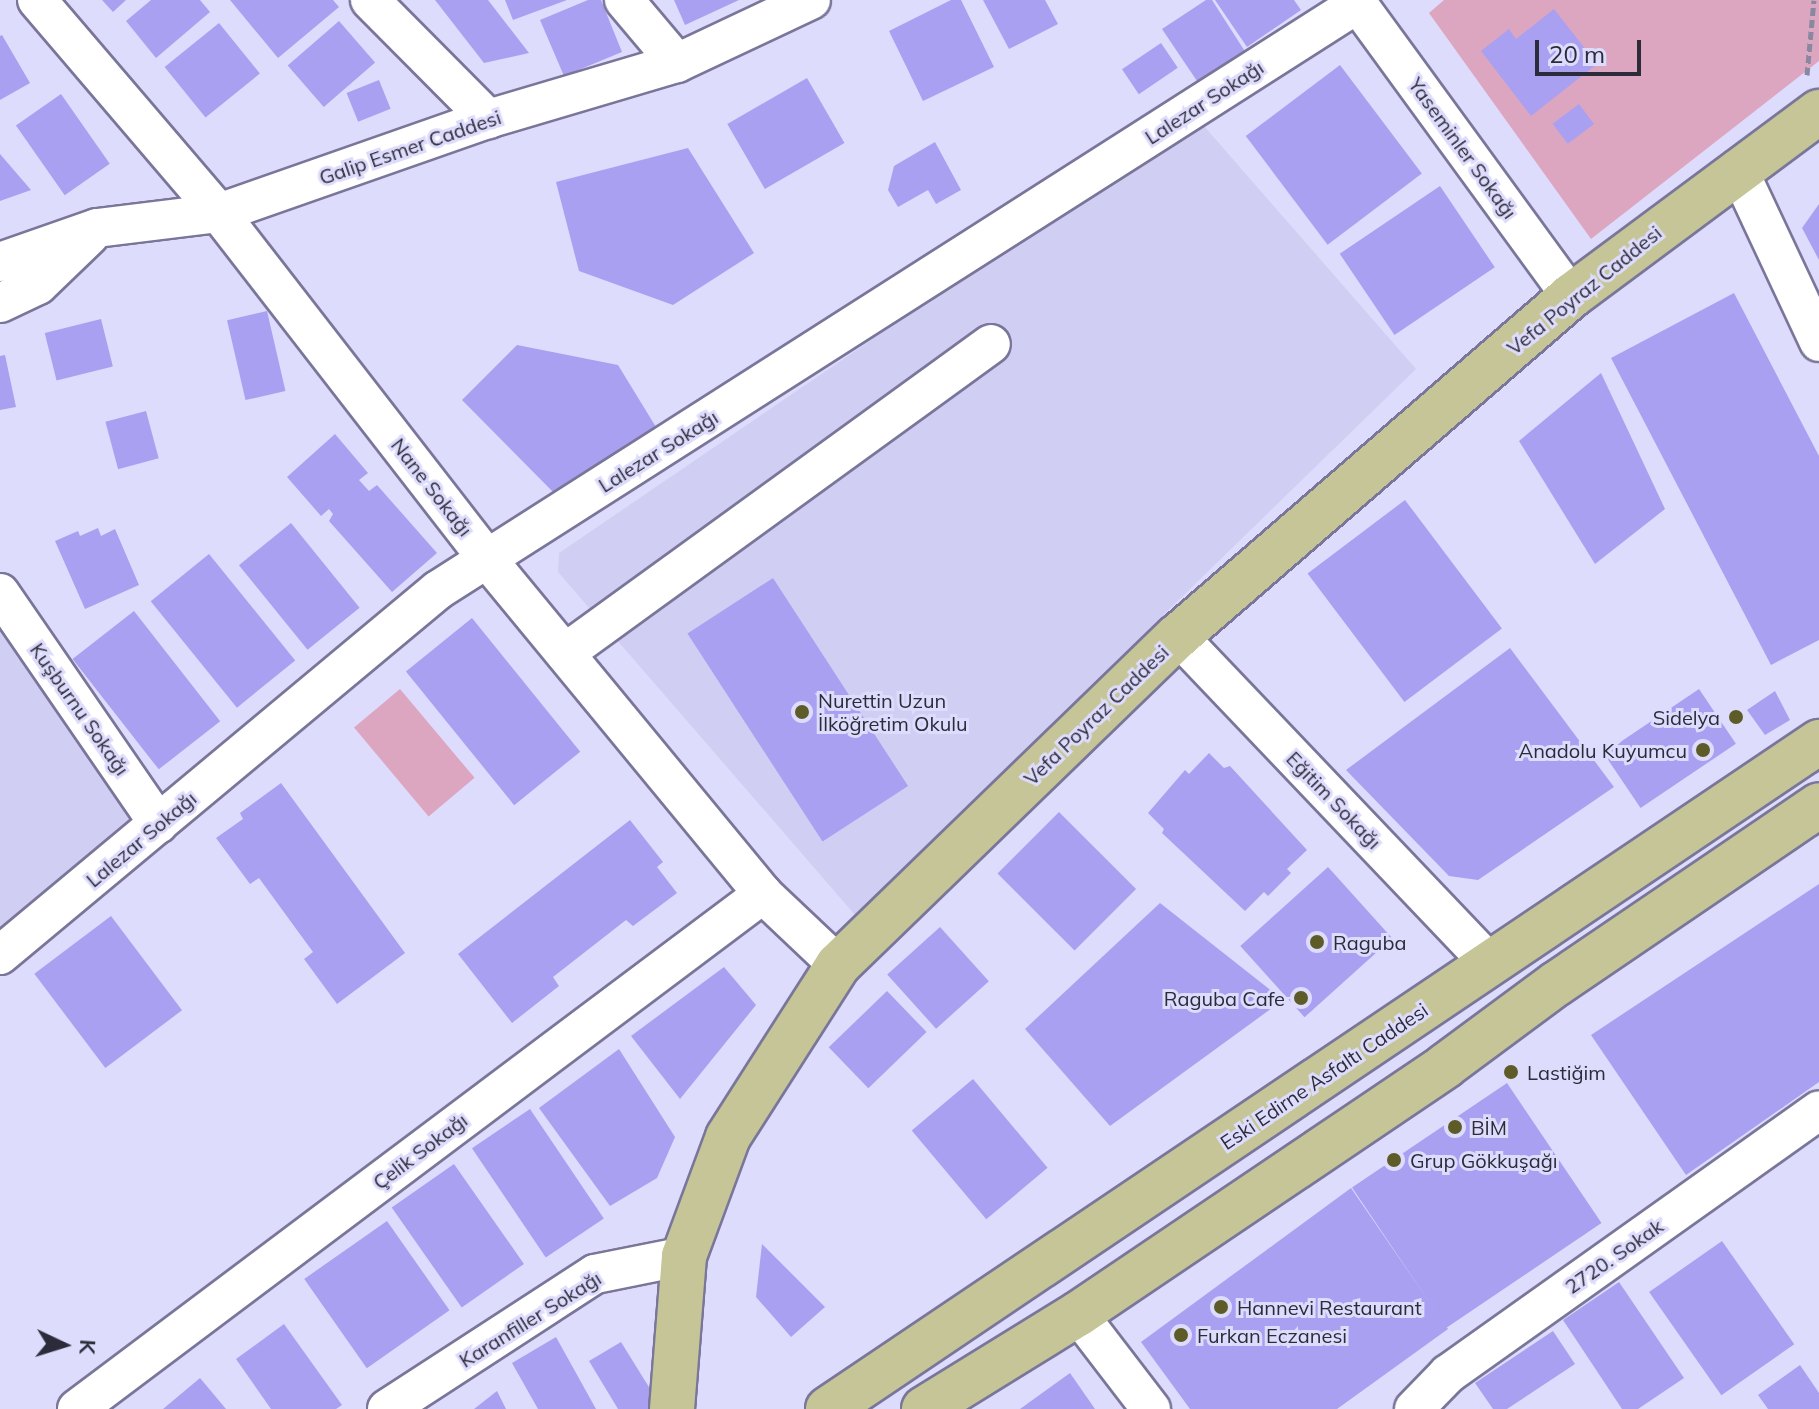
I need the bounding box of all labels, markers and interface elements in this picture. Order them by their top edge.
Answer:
scale bar [1539,24,1645,74]
text: 20 m [1549,39,1605,69]
street label: Lalezar Sokağı [1140,55,1268,149]
street label: Yaseminler Sokağı [1404,73,1522,223]
street label: Galip Esmer Caddesi [316,105,504,189]
street label: Vefa Poyraz Caddesi [1502,220,1666,360]
street label: Lalezar Sokağı [594,405,722,497]
street label: Nane Sokağı [386,433,478,541]
street label: Kuşburnu Sokağı [25,638,135,780]
street label: Vefa Poyraz Caddesi [1019,640,1173,790]
place label: Nurettin Uzun İlköğretim Okulu [818,688,968,735]
marker: Nurettin Uzun İlköğretim Okulu [793,703,811,721]
place label: Sidelya [1653,705,1720,729]
marker: Sidelya [1727,708,1745,726]
place label: Anadolu Kuyumcu [1518,738,1687,762]
marker: Anadolu Kuyumcu [1694,741,1712,759]
street label: Eğitim Sokağı [1282,746,1386,854]
street label: Lalezar Sokağı [81,786,201,892]
place label: Raguba [1333,930,1406,954]
marker: Raguba [1308,933,1326,951]
place label: Raguba Cafe [1164,986,1285,1010]
marker: Raguba Cafe [1292,989,1310,1007]
street label: Eski Edirne Asfaltı Caddesi [1216,998,1432,1154]
place label: Lastiğim [1527,1060,1606,1084]
marker: Lastiğim [1502,1063,1520,1081]
street label: Çelik Sokağı [368,1108,472,1194]
place label: BİM [1471,1115,1507,1139]
marker: BİM [1446,1118,1464,1136]
place label: Grup Gökkuşağı [1410,1148,1558,1172]
marker: Grup Gökkuşağı [1385,1151,1403,1169]
street label: 2720. Sokak [1560,1213,1668,1299]
street label: Karanfiller Sokağı [455,1266,605,1372]
place label: Hannevi Restaurant [1237,1295,1422,1319]
marker: Hannevi Restaurant [1212,1298,1230,1316]
north arrow [24,1305,104,1385]
place label: Furkan Eczanesi [1197,1323,1347,1347]
marker: Furkan Eczanesi [1172,1326,1190,1344]
text: K [73,1338,102,1355]

